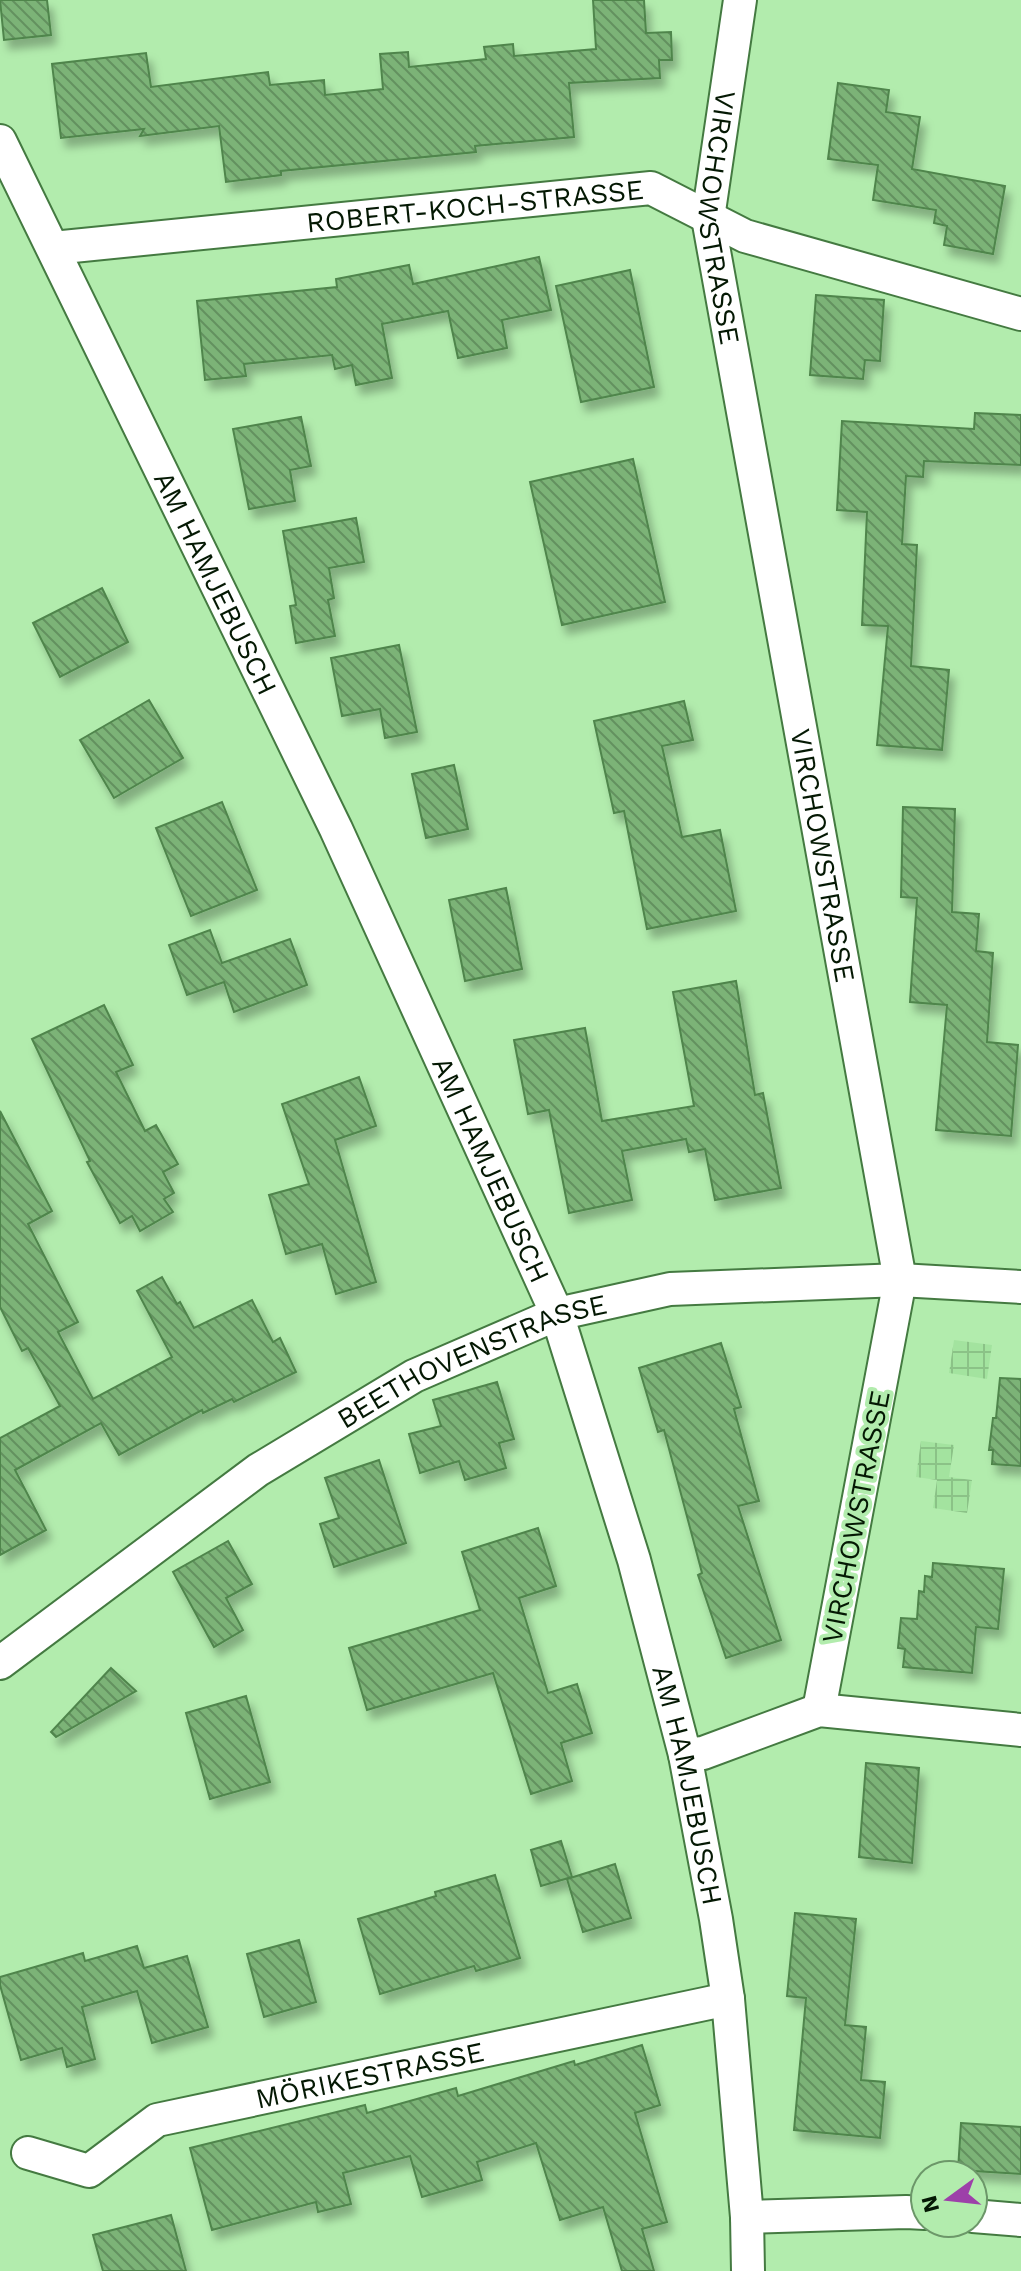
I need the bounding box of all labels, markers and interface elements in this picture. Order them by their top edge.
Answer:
street label: VIRCHOWSTRASSE [691,88,747,347]
street label: ROBERT-KOCH-STRASSE [305,172,645,239]
street label: AM HAMJEBUSCH [147,466,284,700]
street label: VIRCHOWSTRASSE [784,726,862,985]
street label: AM HAMJEBUSCH [426,1052,557,1288]
street label: BEETHOVENSTRASSE [331,1287,610,1435]
street label: VIRCHOWSTRASSE [815,1388,897,1646]
street label: AM HAMJEBUSCH [646,1662,729,1908]
street label: MÖRIKESTRASSE [252,2035,487,2115]
north arrow [909,2159,989,2239]
text: N [916,2193,944,2215]

